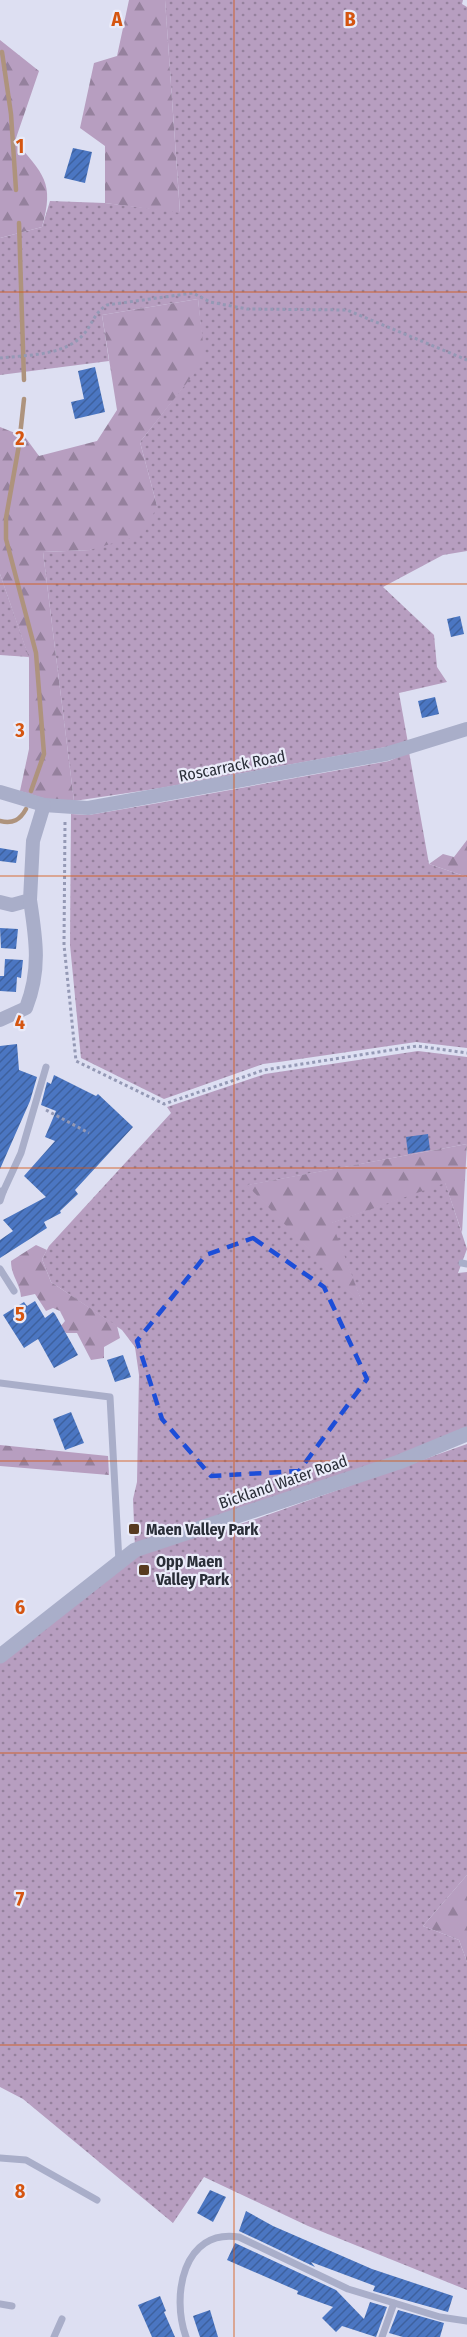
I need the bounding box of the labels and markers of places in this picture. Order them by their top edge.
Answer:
place label: Maen Valley Park [146,1520,259,1539]
marker: Maen Valley Park [127,1522,141,1536]
place label: Opp Maen Valley Park [155,1552,230,1589]
marker: Opp Maen Valley Park [137,1563,151,1577]

